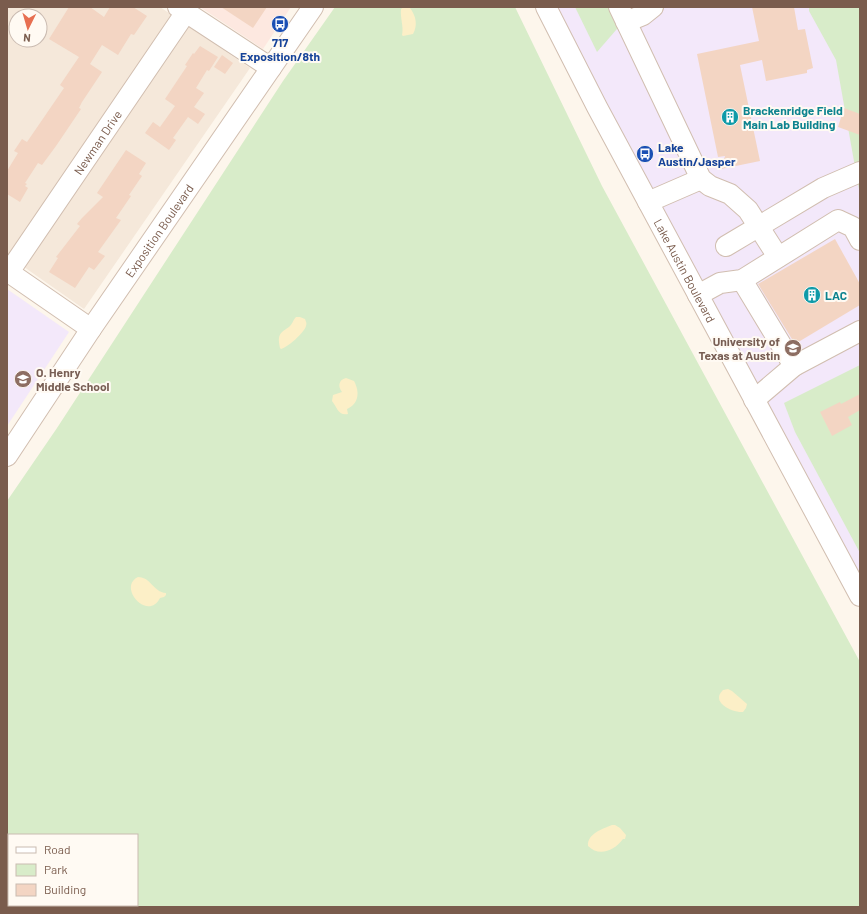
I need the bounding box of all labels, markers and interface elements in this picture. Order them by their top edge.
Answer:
north arrow [8,8,48,48]
bus stop icon: 717 Exposition/8th [270,14,290,34]
text: N [23,32,31,45]
place label: 717 Exposition/8th [240,35,320,63]
place label: Brackenridge Field Main Lab Building [743,103,843,131]
street label: Newman Drive [71,107,124,177]
building icon: Brackenridge Field Main Lab Building [720,107,740,127]
place label: Lake Austin/Jasper [658,140,736,168]
bus stop icon: Lake Austin/Jasper [635,144,655,164]
street label: Exposition Boulevard [122,181,196,280]
street label: Lake Austin Boulevard [651,216,719,325]
building icon: LAC [802,285,822,305]
place label: LAC [825,288,847,302]
place label: University of Texas at Austin [699,334,780,362]
school or university icon: University of Texas at Austin [783,338,803,358]
place label: O. Henry Middle School [36,365,110,393]
school or university icon: O. Henry Middle School [13,369,33,389]
legend [8,834,138,906]
text: Road [44,842,71,856]
text: Park [44,862,68,876]
text: Building [44,882,86,896]

